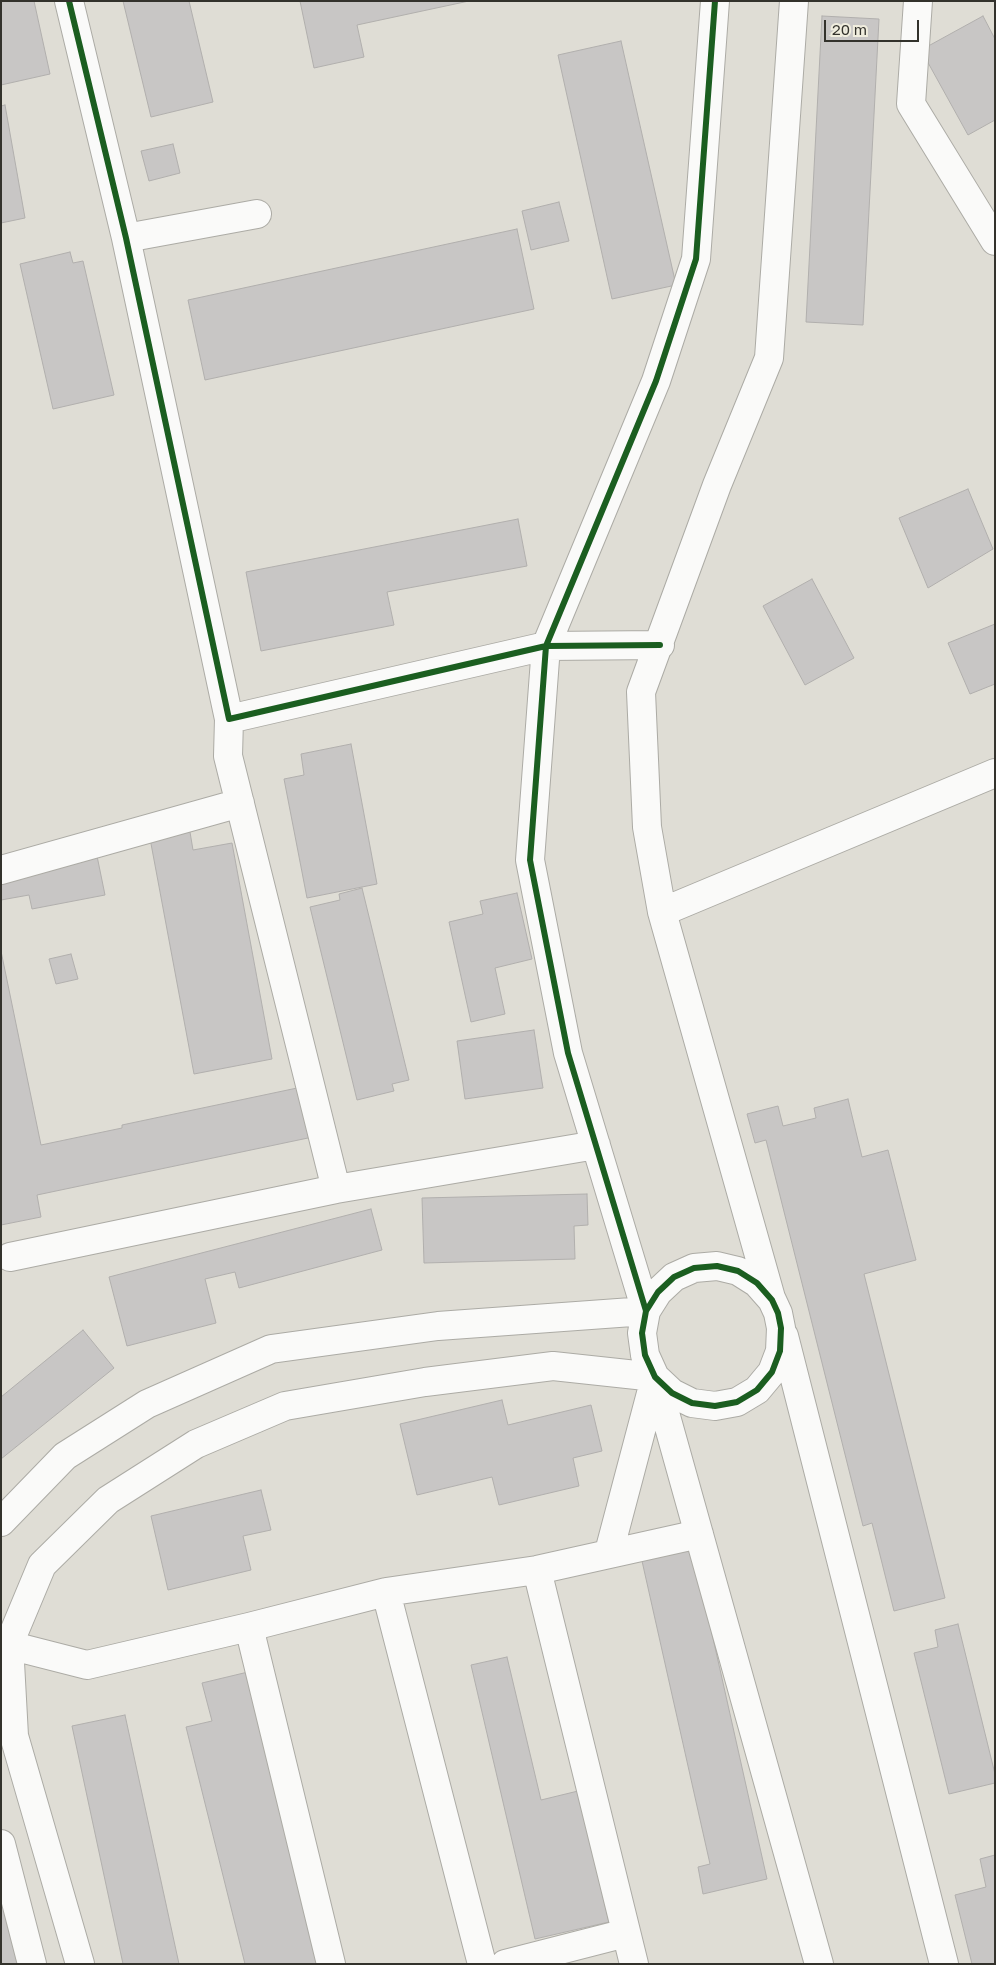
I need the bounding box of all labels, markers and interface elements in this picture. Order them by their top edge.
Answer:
scale bar [826,10,921,42]
text: 20 m [832,20,867,38]

